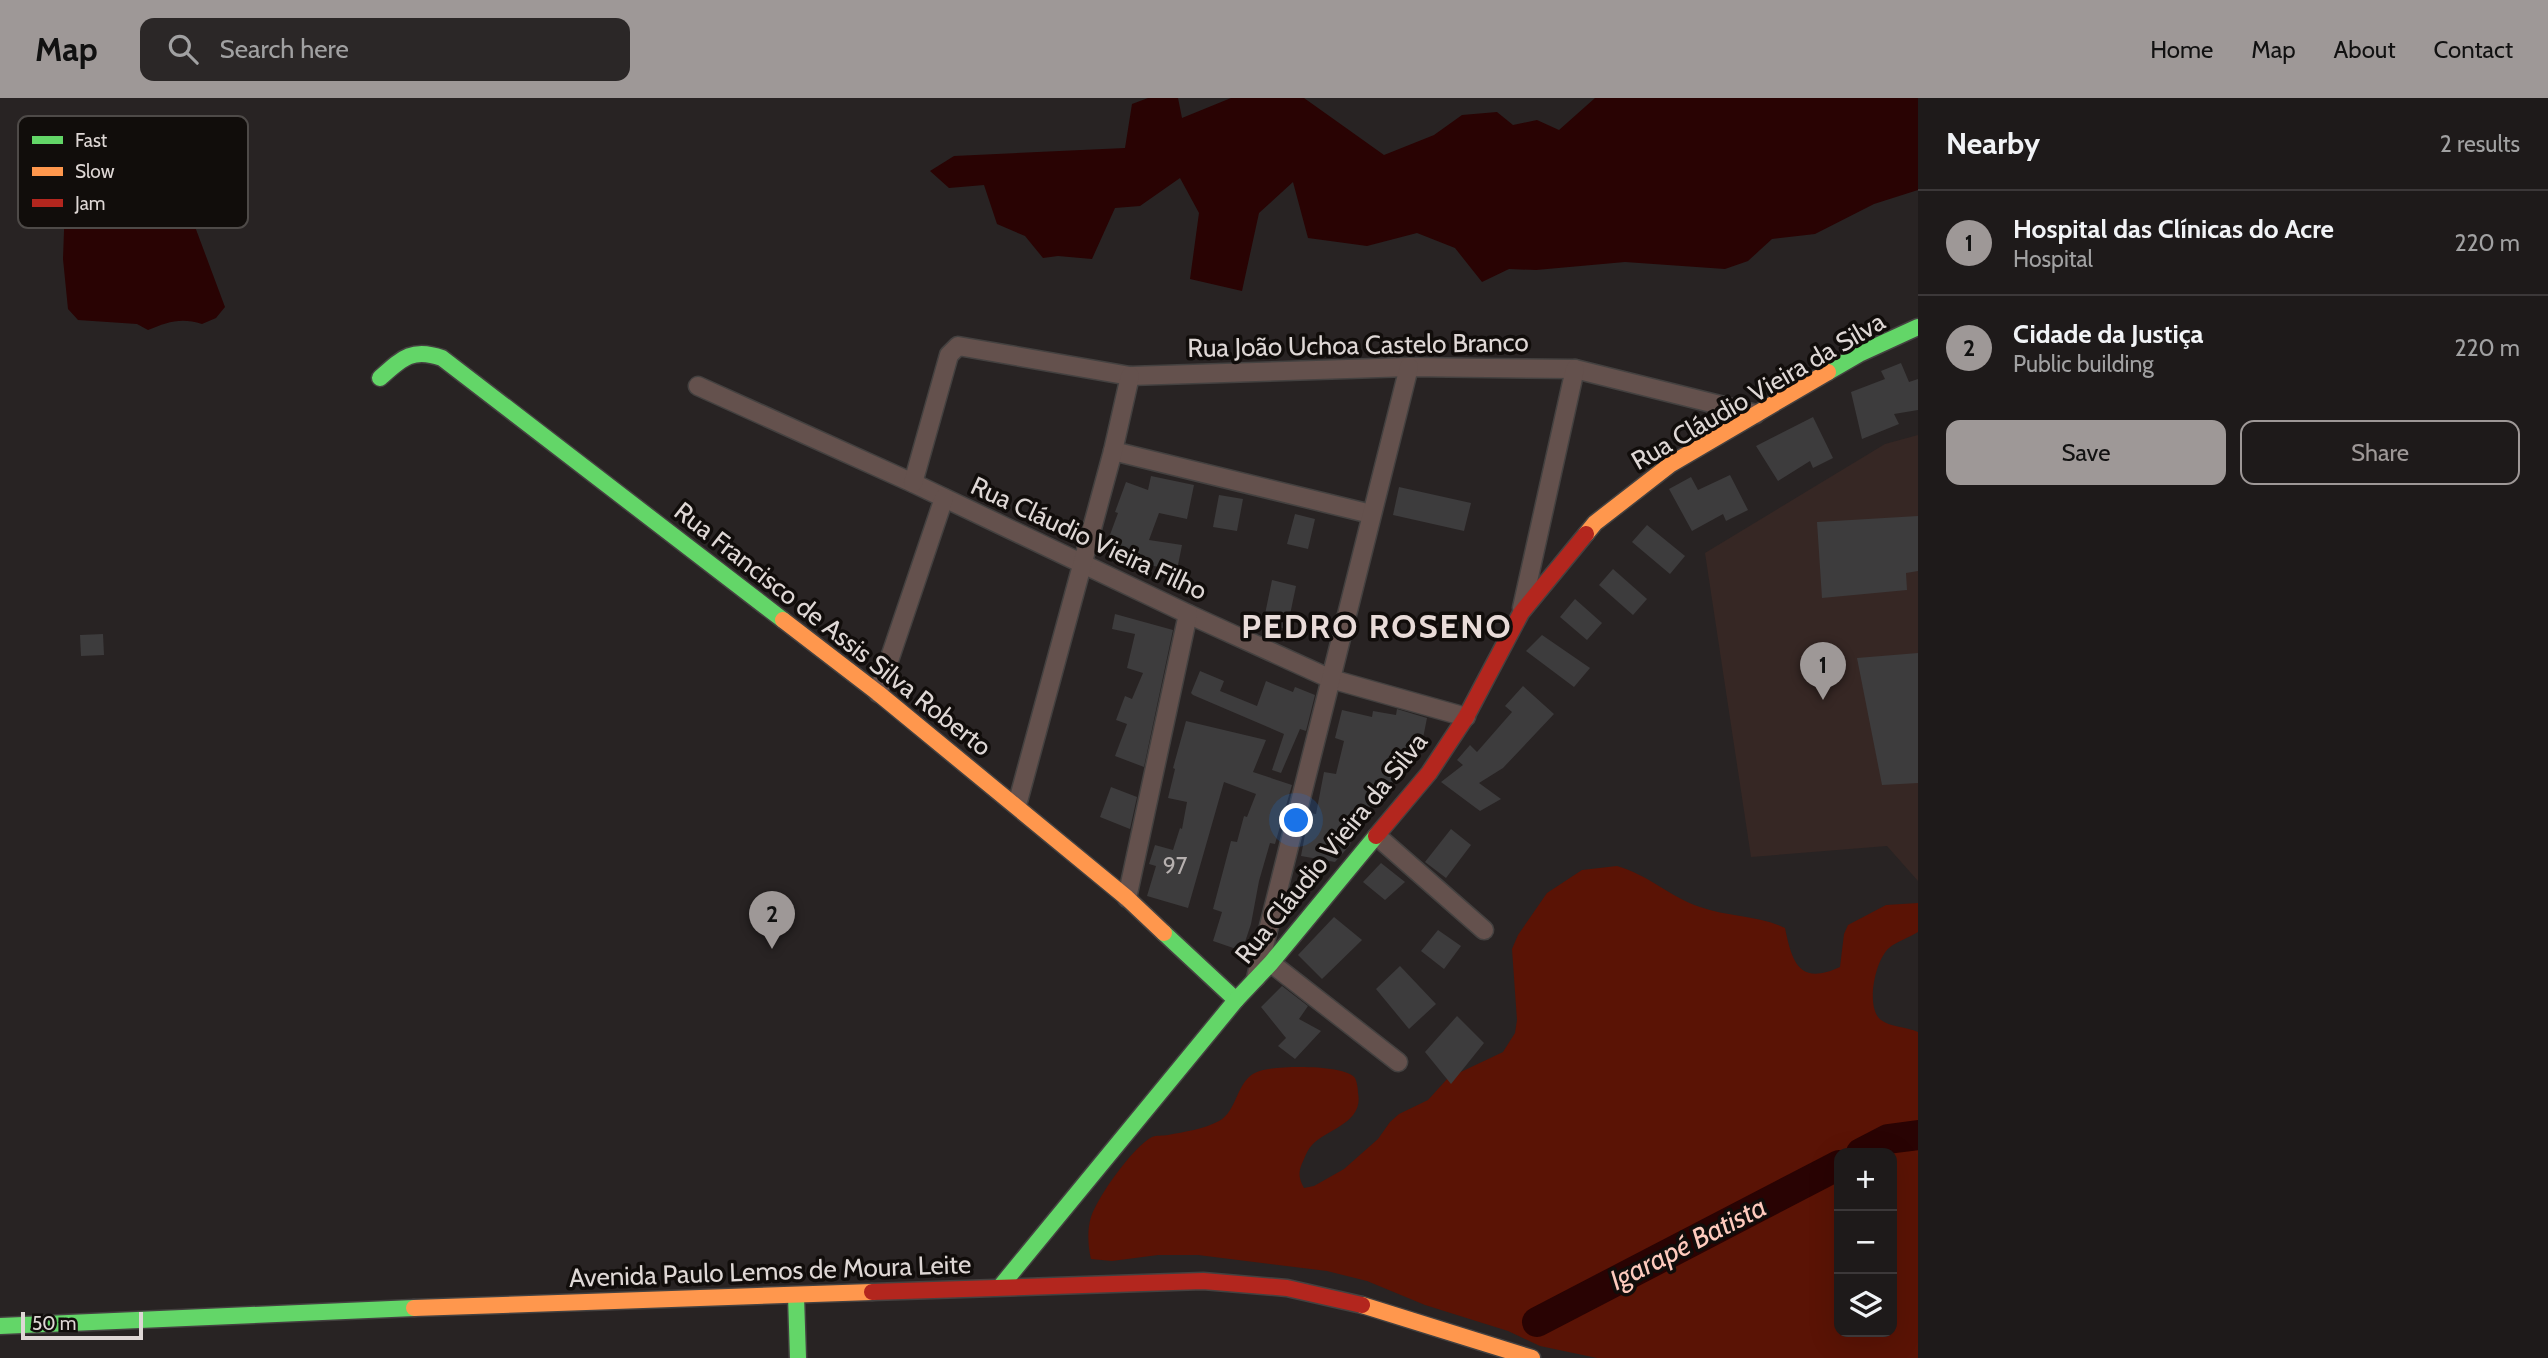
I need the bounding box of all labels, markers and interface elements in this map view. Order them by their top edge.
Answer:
search box [140,18,630,81]
text: Map [35,29,98,69]
icon: search [164,30,202,68]
text: Search here [220,33,349,65]
text: Home [2150,35,2213,64]
text: Map [2251,35,2296,64]
text: About [2334,35,2396,64]
text: Contact [2434,35,2513,64]
legend [18,116,248,228]
text: Nearby [1946,125,2040,162]
text: Fast [75,129,108,152]
text: 2 results [2440,130,2520,158]
text: Slow [75,160,115,183]
text: Jam [74,192,105,215]
text: Hospital das Clínicas do Acre [2013,213,2334,245]
text: 1 [1965,229,1973,257]
text: 220 m [2454,229,2520,257]
text: Hospital [2013,245,2093,273]
street label: Rua Cláudio Vieira da Silva [1625,305,1891,477]
text: Cidade da Justiça [2013,318,2204,350]
street label: Rua João Uchoa Castelo Branco [1187,326,1529,364]
text: 2 [1963,334,1975,362]
text: 220 m [2454,334,2520,362]
text: Public building [2013,350,2154,378]
button: Save [1946,420,2226,485]
button: Share [2240,420,2520,485]
street label: Rua Cláudio Vieira Filho [966,469,1212,607]
street label: Rua Francisco de Assis Silva Roberto [668,495,998,763]
district label: PEDRO ROSENO [1241,606,1513,646]
pin: 1 [1800,642,1846,700]
street label: Rua Cláudio Vieira da Silva [1228,726,1434,970]
your location [1279,803,1313,837]
house number: 97 [1163,852,1188,880]
pin: 2 [749,891,795,949]
map controls [1834,1148,1897,1337]
button: + [1834,1148,1897,1211]
water label: Igarapé Batista [1604,1189,1772,1297]
button: − [1834,1211,1897,1274]
street label: Avenida Paulo Lemos de Moura Leite [568,1248,972,1294]
button: layers [1834,1274,1897,1337]
scale bar [21,1309,144,1341]
text: 50 m [32,1312,76,1335]

